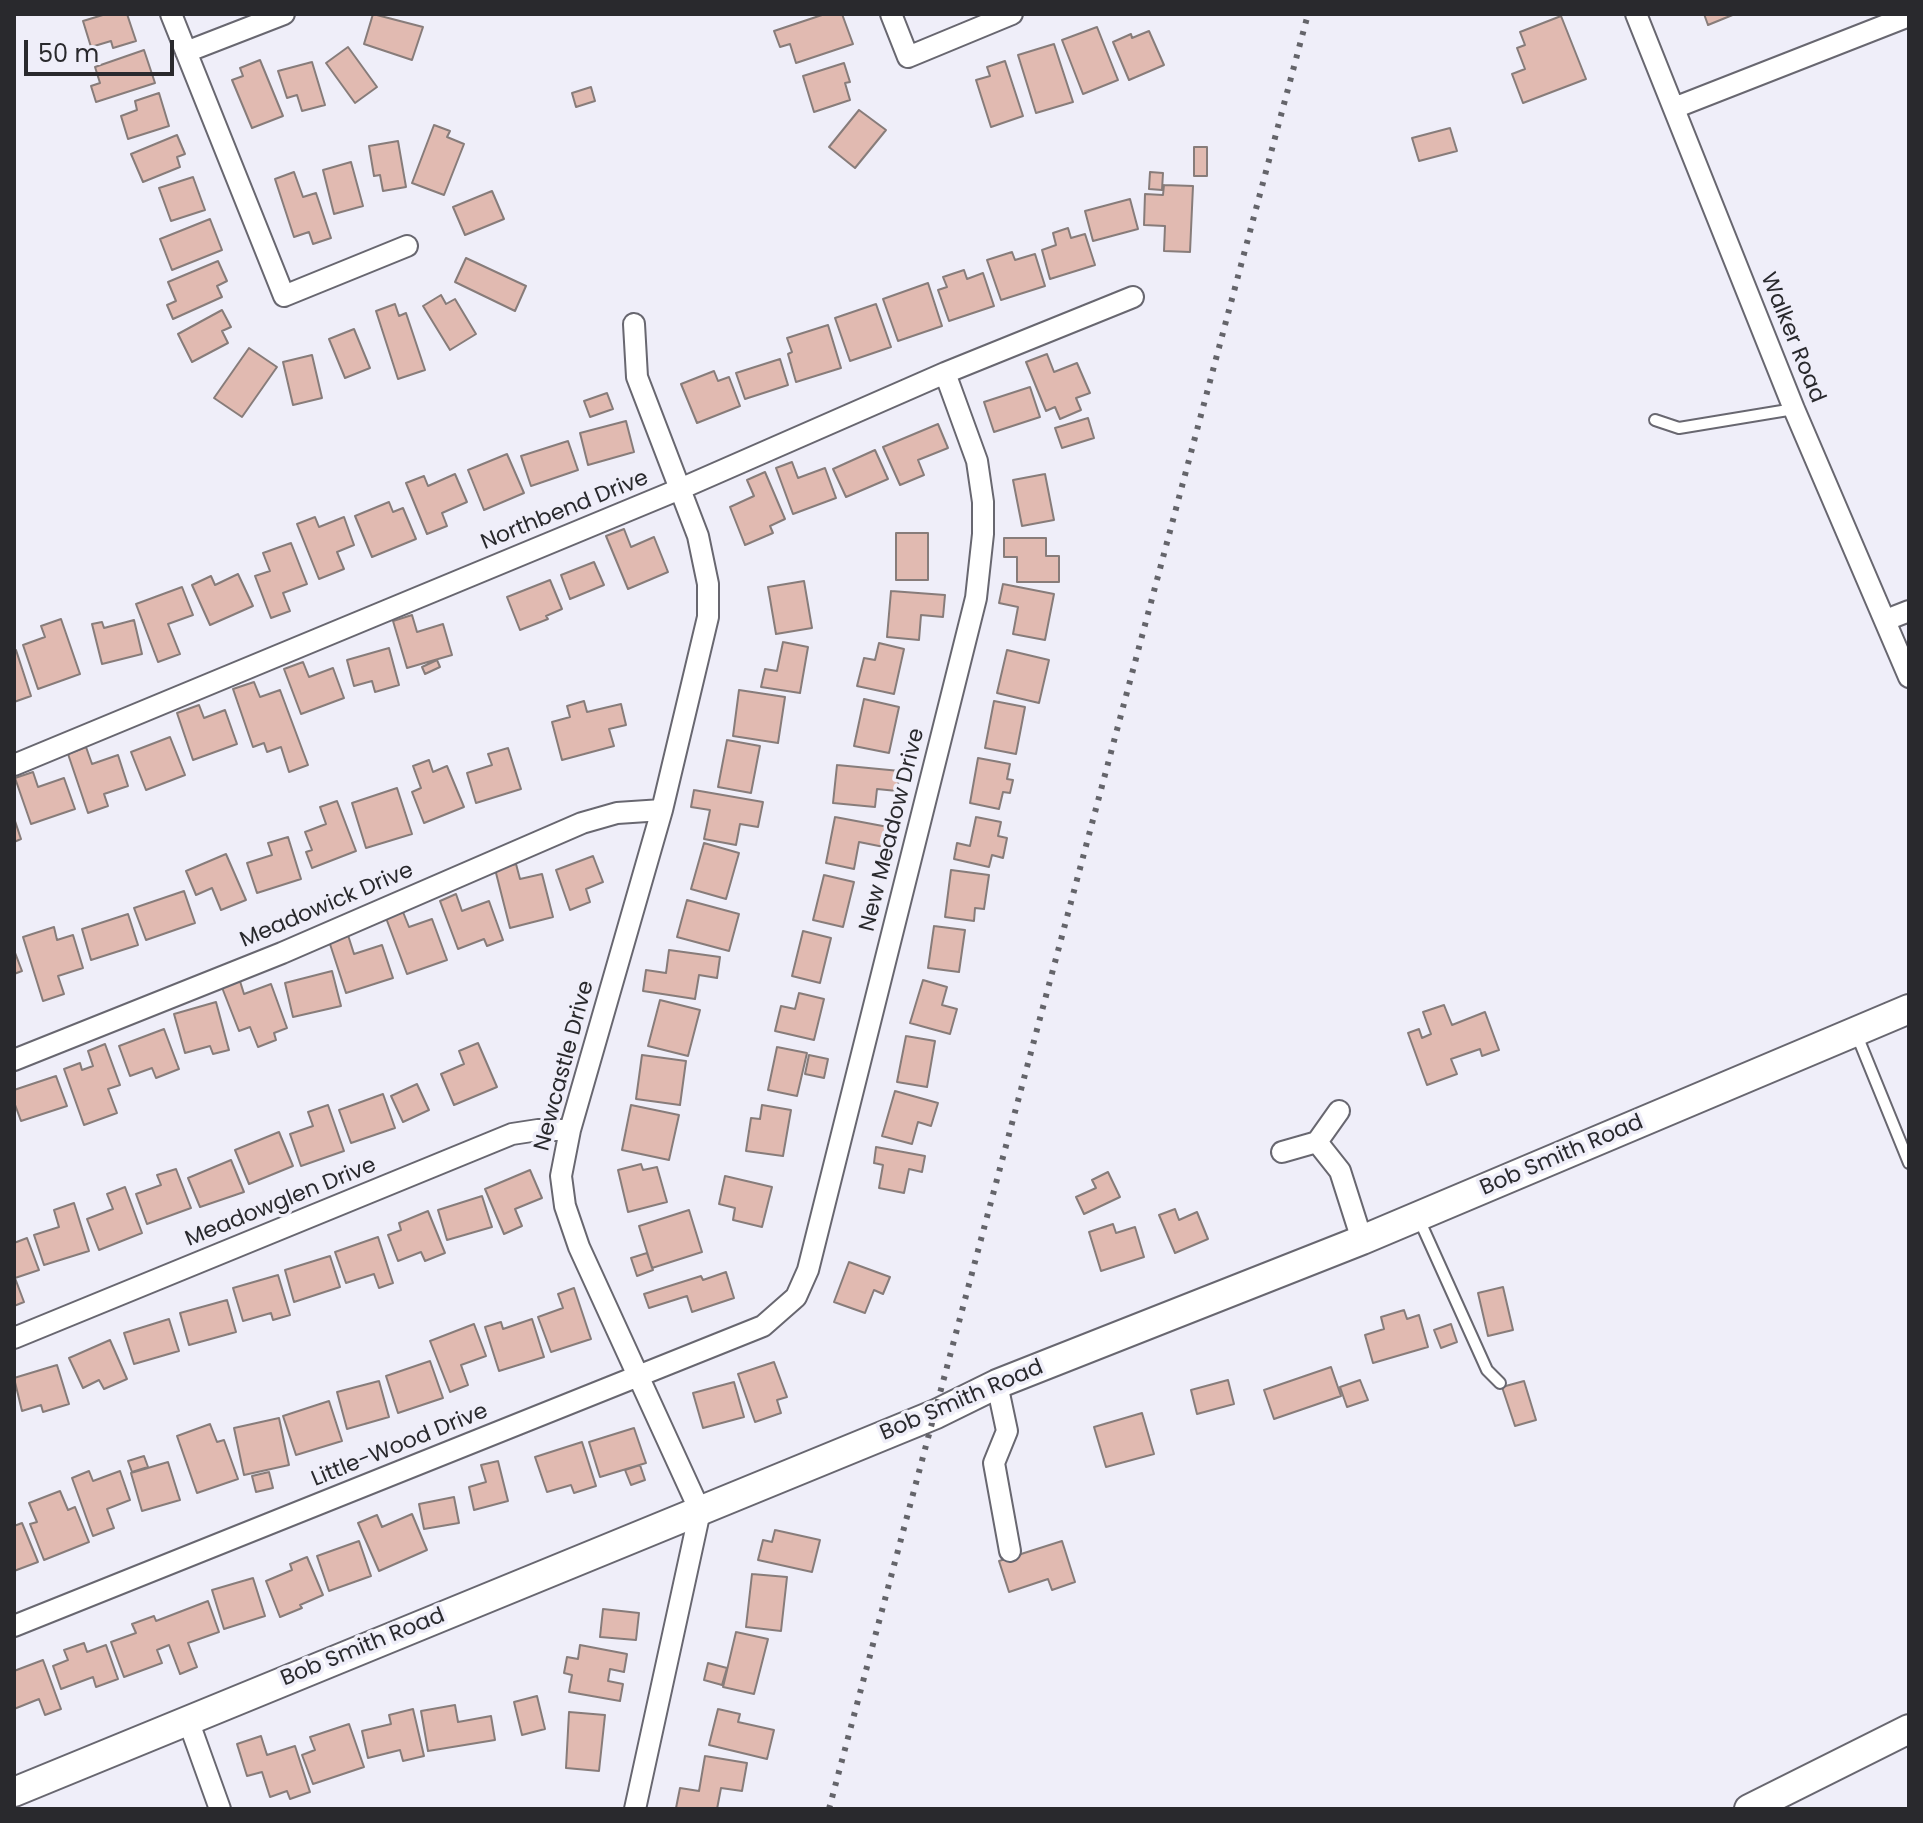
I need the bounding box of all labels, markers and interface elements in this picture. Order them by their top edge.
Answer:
scale bar [28,24,178,74]
text: 50 m [38,37,99,70]
street label: Walker Road [1754,269,1830,407]
street label: Northbend Drive [477,465,653,557]
street label: New Meadow Drive [855,726,931,934]
street label: Meadowick Drive [236,858,418,954]
street label: Newcastle Drive [530,978,600,1154]
street label: Bob Smith Road [1477,1110,1647,1202]
street label: Meadowglen Drive [182,1153,380,1253]
street label: Bob Smith Road [877,1355,1047,1447]
street label: Little-Wood Drive [308,1399,492,1493]
street label: Bob Smith Road [277,1603,449,1693]

